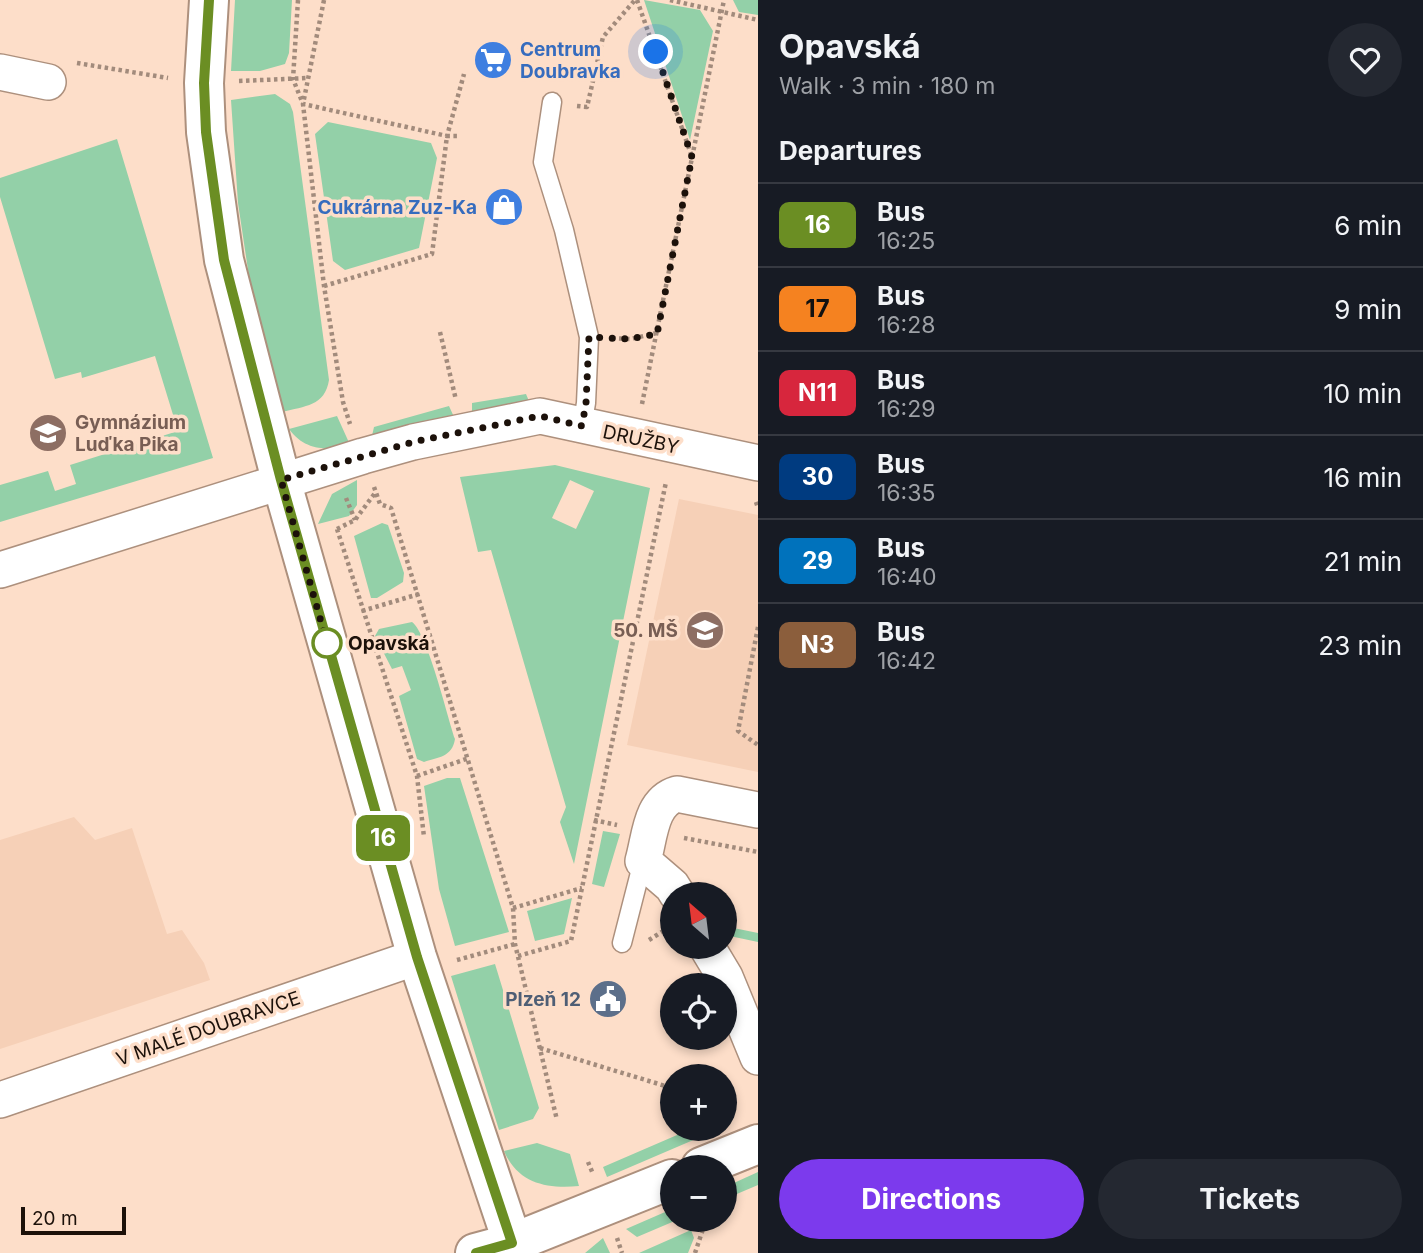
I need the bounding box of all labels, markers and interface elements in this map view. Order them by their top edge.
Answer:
button: heart [1328,23,1402,97]
text: Opavská [779,26,921,66]
your location [638,34,673,69]
place label: Centrum Doubravka [520,38,621,83]
supermarket icon: Centrum Doubravka [472,39,514,81]
text: Walk · 3 min · 180 m [779,72,995,100]
text: Departures [779,135,922,166]
shop icon: Cukrárna Zuz-Ka [483,186,525,228]
place label: Cukrárna Zuz-Ka [317,196,477,219]
text: Bus [877,196,925,227]
text: 16 [805,210,830,239]
text: 6 min [1334,210,1402,241]
text: 16:25 [877,227,935,255]
text: Bus [877,280,925,311]
text: 17 [805,294,830,323]
text: 9 min [1334,294,1402,325]
text: 16:28 [877,311,936,339]
text: Bus [877,364,925,395]
text: N11 [798,378,837,407]
text: 10 min [1323,378,1402,409]
text: 16:29 [877,395,936,423]
place label: Gymnázium Luďka Pika [75,411,186,456]
school or university icon: Gymnázium Luďka Pika [27,412,69,454]
street label: DRUŽBY [601,420,681,459]
text: Bus [877,448,925,479]
text: 30 [802,462,833,491]
text: 16 min [1324,462,1402,493]
text: 16:35 [877,479,935,507]
text: Bus [877,532,925,563]
text: 29 [802,546,833,575]
text: 21 min [1324,546,1402,577]
text: 16:40 [877,563,937,591]
school or university icon: 50. MŠ [684,609,726,651]
text: Bus [877,616,925,647]
place label: 50. MŠ [613,619,678,642]
marker: Opavská [312,628,342,658]
text: N3 [801,630,834,659]
text: 23 min [1318,630,1402,661]
place label: Opavská [348,632,430,655]
text: 16:42 [877,647,936,675]
line badge: 16 [352,815,414,861]
text: 16 [370,823,396,852]
north arrow [660,882,737,959]
map controls [660,882,737,1232]
button: locate [660,973,737,1050]
public building icon: Plzeň 12 [587,978,629,1020]
street label: V MALÉ DOUBRAVCE [113,985,303,1071]
place label: Plzeň 12 [505,988,581,1011]
button: + [660,1064,737,1141]
button: − [660,1155,737,1232]
button: Directions [779,1159,1084,1239]
button: Tickets [1098,1159,1402,1239]
scale bar [21,1204,126,1236]
text: 20 m [32,1207,78,1230]

